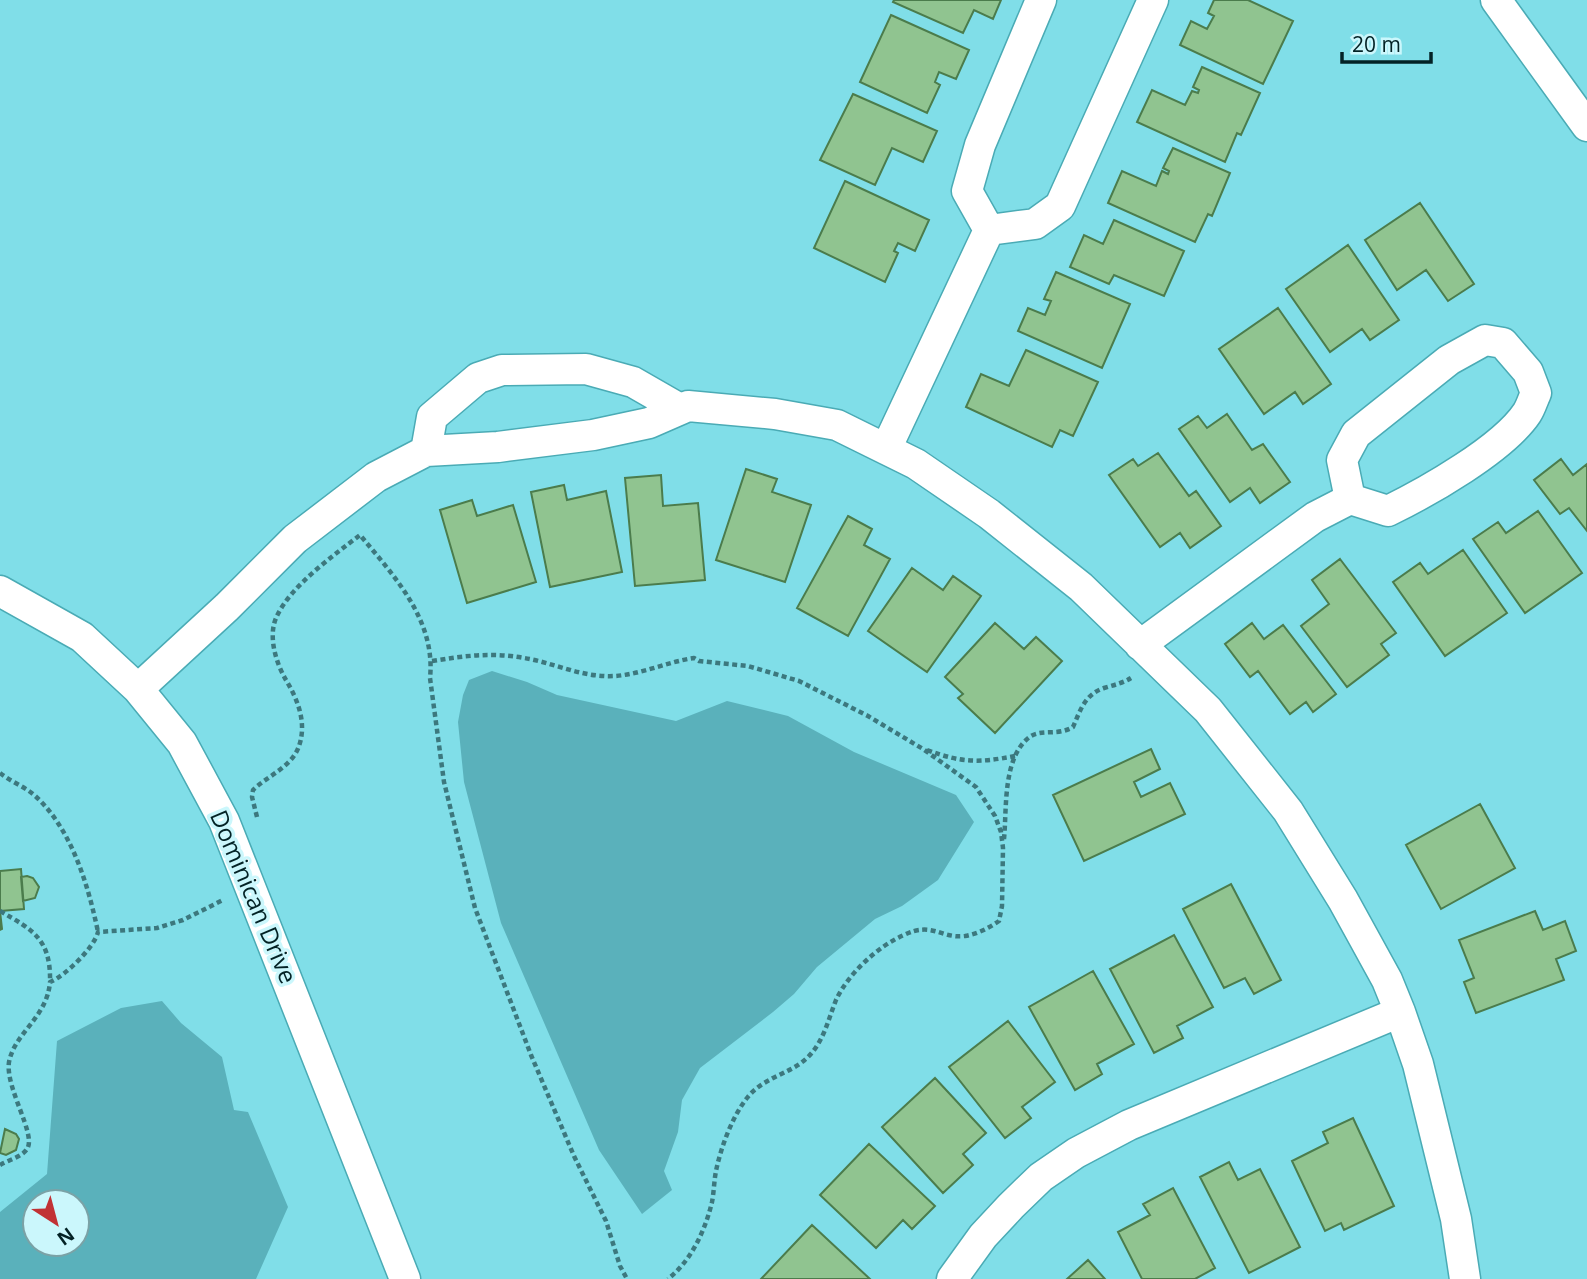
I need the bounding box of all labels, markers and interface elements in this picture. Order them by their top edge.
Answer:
scale bar [1342,21,1431,65]
text: 20 m [1352,30,1401,58]
street label: Dominican Drive [203,805,306,988]
north arrow [21,1188,91,1258]
text: N [52,1222,80,1252]

